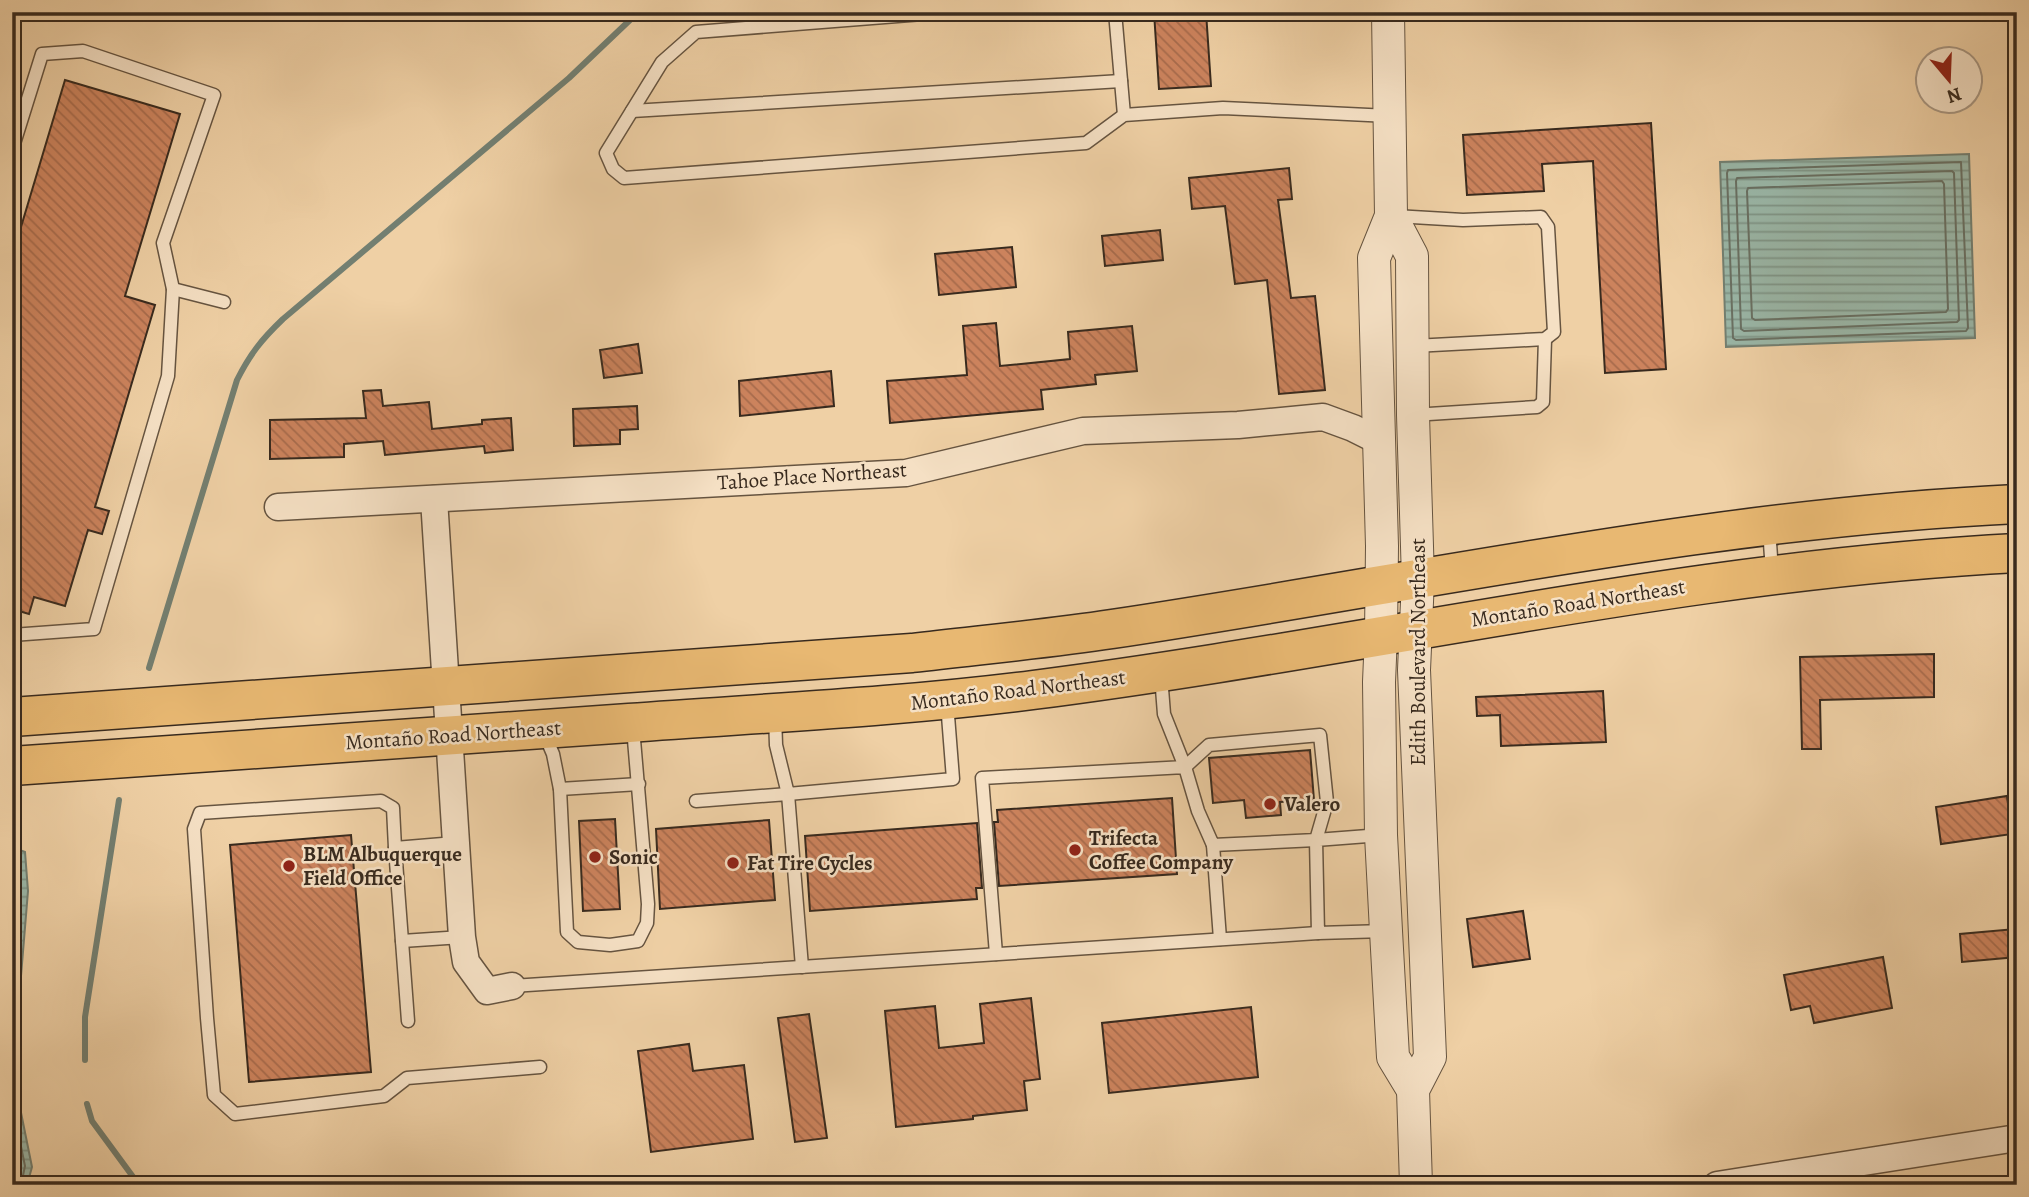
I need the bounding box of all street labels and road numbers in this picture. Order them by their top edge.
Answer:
street label: Tahoe Place Northeast [716,455,908,497]
street label: Edith Boulevard Northeast [1404,538,1432,766]
street label: Montaño Road Northeast [1469,572,1687,634]
street label: Montaño Road Northeast [909,663,1127,717]
street label: Montaño Road Northeast [344,713,562,757]

